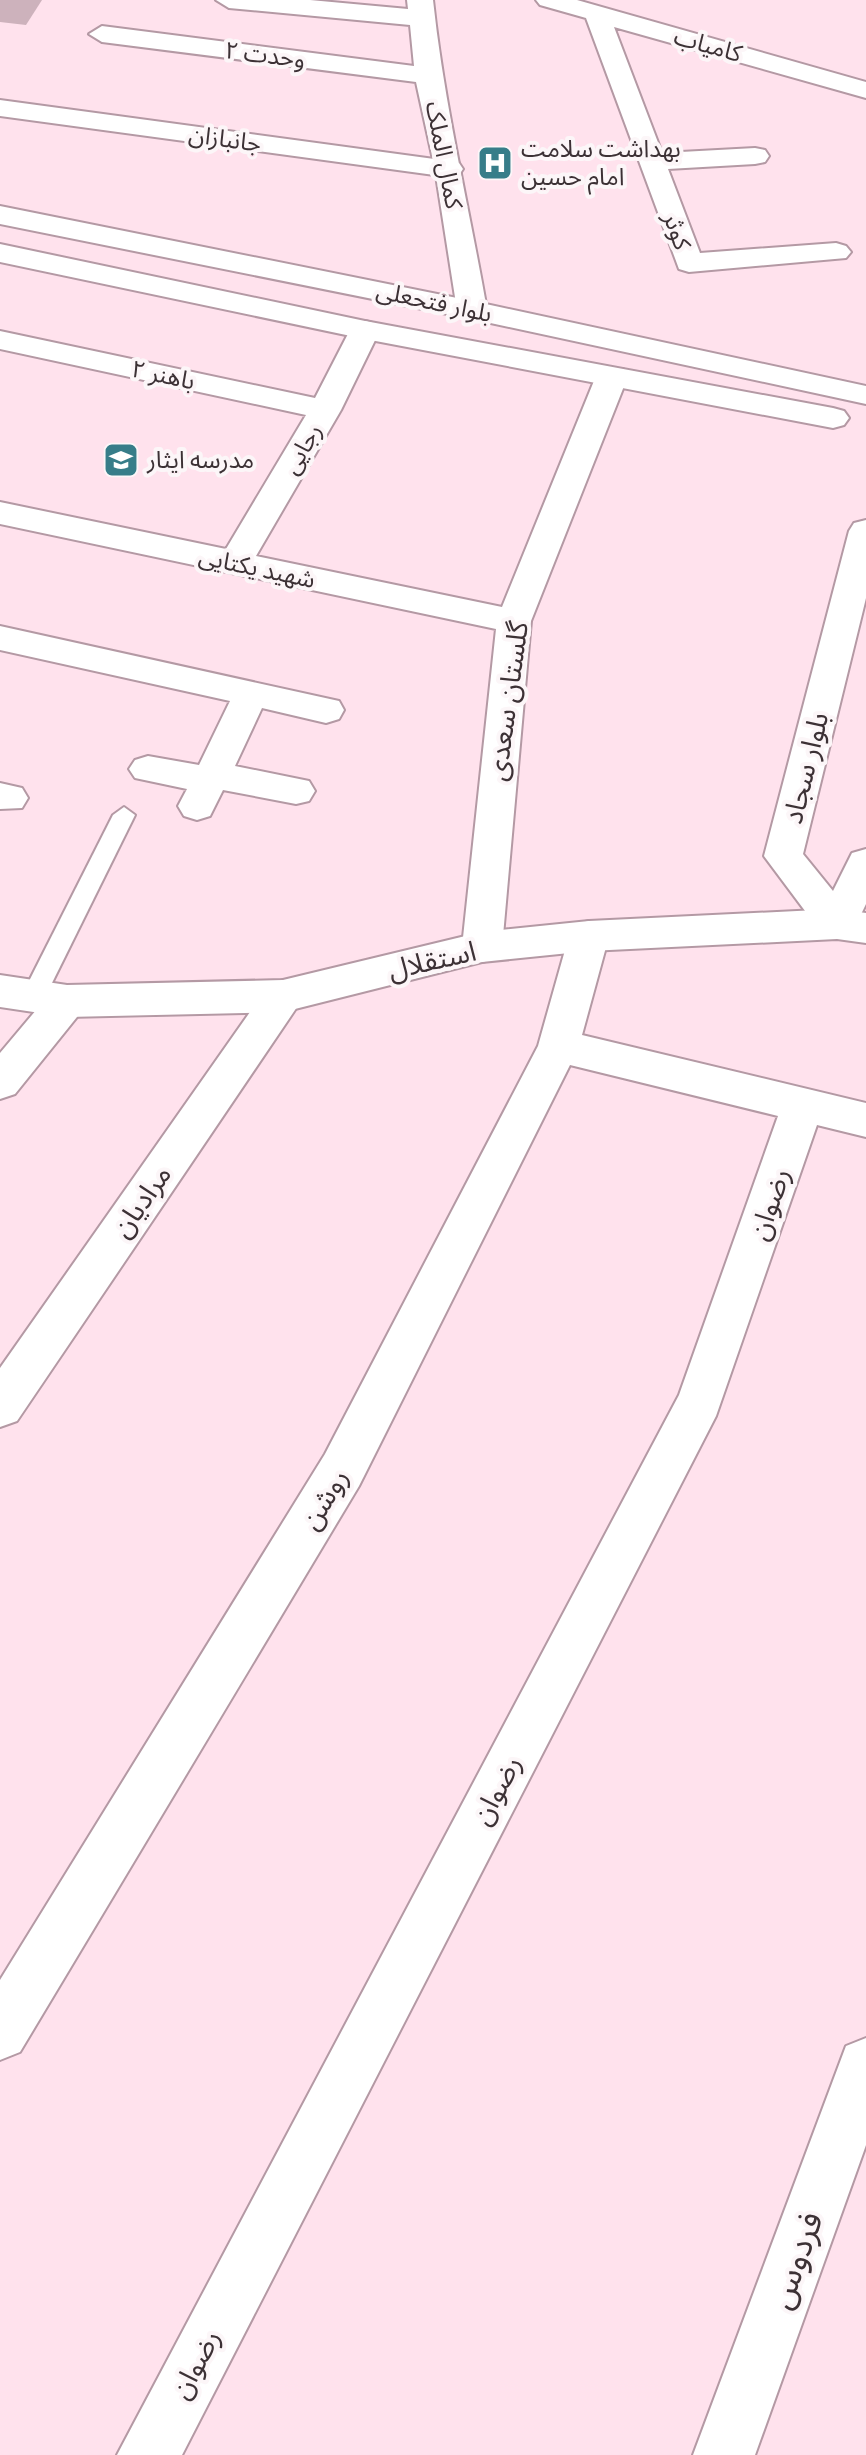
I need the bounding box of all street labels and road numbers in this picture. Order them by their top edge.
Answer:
street label: کامیاب [671,21,746,68]
street label: وحدت ۲ [223,35,307,74]
street label: کمال الملک [420,98,469,212]
street label: جانبازان [187,119,263,158]
street label: کوثر [657,207,698,255]
street label: بلوار فتحعلی [374,275,494,328]
street label: باهنر ۲ [129,354,197,395]
street label: رجایی [276,418,328,479]
street label: شهید یکتایی [196,541,318,594]
street label: گلستان سعدی [480,619,535,783]
street label: بلوار سجاد [776,709,835,827]
street label: استقلال [385,934,479,987]
street label: مرادیان [105,1159,178,1244]
street label: رضوان [742,1164,797,1244]
street label: روشن [293,1463,355,1536]
street label: رضوان [465,1750,528,1831]
street label: فردوس [759,2206,832,2314]
street label: رضوان [164,2324,227,2405]

